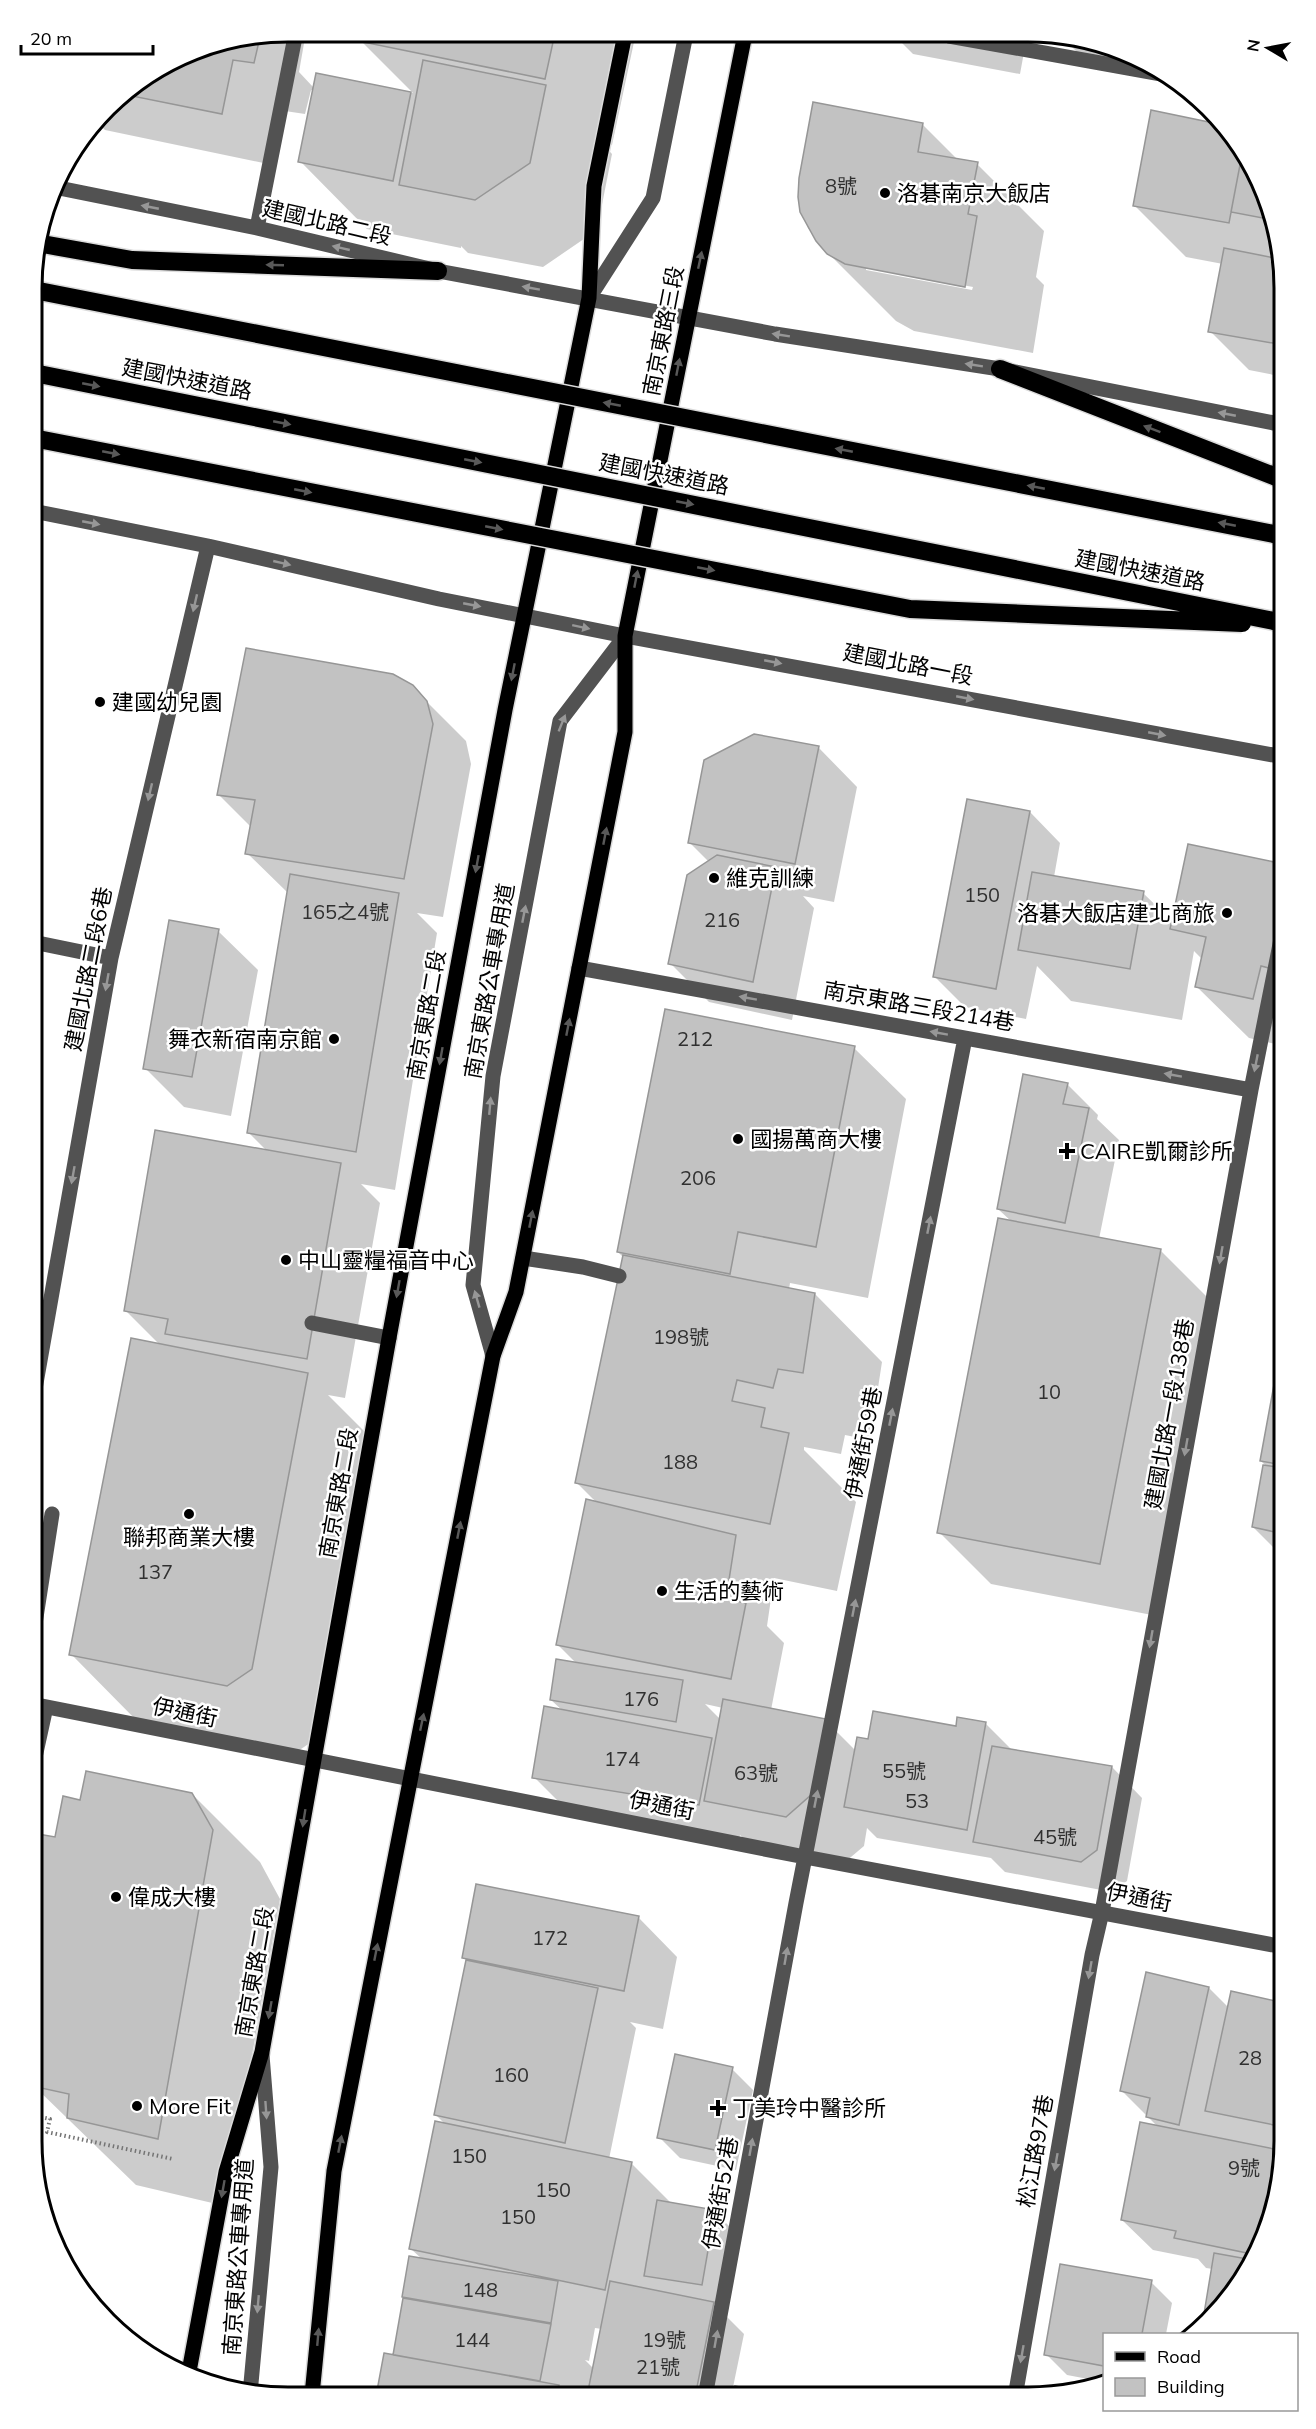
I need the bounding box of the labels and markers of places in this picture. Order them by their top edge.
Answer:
place label: 洛碁南京大飯店 [897,179,1051,207]
marker: 洛碁南京大飯店 [878,186,892,200]
place label: 建國幼兒園 [112,688,222,716]
marker: 建國幼兒園 [93,695,107,709]
place label: 維克訓練 [726,864,814,892]
marker: 維克訓練 [707,871,721,885]
place label: 洛碁大飯店建北商旅 [1017,899,1215,927]
marker: 洛碁大飯店建北商旅 [1220,906,1234,920]
place label: 舞衣新宿南京館 [168,1025,322,1053]
marker: 舞衣新宿南京館 [327,1032,341,1046]
place label: 國揚萬商大樓 [750,1125,882,1153]
marker: 國揚萬商大樓 [731,1132,745,1146]
place label: CAIRE凱爾診所 [1080,1137,1233,1165]
marker: CAIRE凱爾診所 [1058,1142,1076,1160]
place label: 中山靈糧福音中心 [298,1246,474,1274]
marker: 中山靈糧福音中心 [279,1253,293,1267]
marker: 聯邦商業大樓 [182,1507,196,1521]
place label: 聯邦商業大樓 [123,1523,255,1551]
place label: 生活的藝術 [674,1577,784,1605]
marker: 生活的藝術 [655,1584,669,1598]
place label: 偉成大樓 [128,1883,216,1911]
marker: 偉成大樓 [109,1890,123,1904]
place label: More Fit [149,2092,232,2120]
place label: 丁美玲中醫診所 [732,2094,886,2122]
marker: More Fit [130,2099,144,2113]
marker: 丁美玲中醫診所 [709,2099,727,2117]

